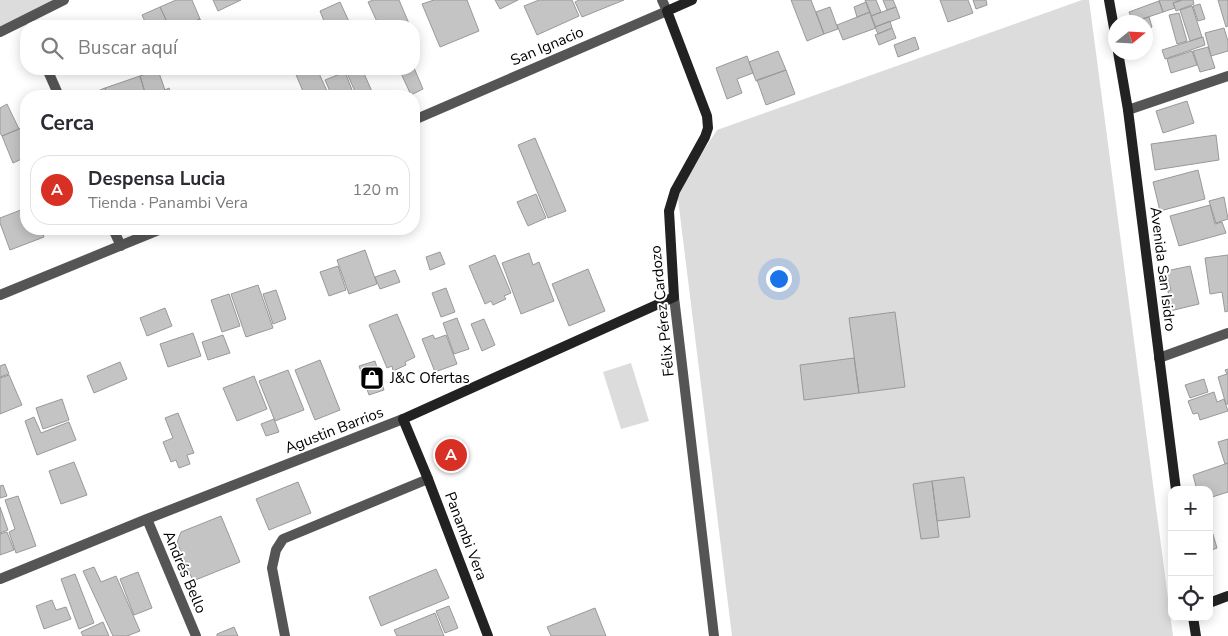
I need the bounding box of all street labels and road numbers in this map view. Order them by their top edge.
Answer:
street label: San Ignacio [507,22,587,70]
street label: Avenida San Isidro [1145,206,1181,332]
street label: Félix Pérez Cardozo [645,244,679,378]
street label: Agustin Barrios [282,402,386,458]
street label: Panambi Vera [440,489,492,583]
street label: Andrés Bello [159,528,211,616]

